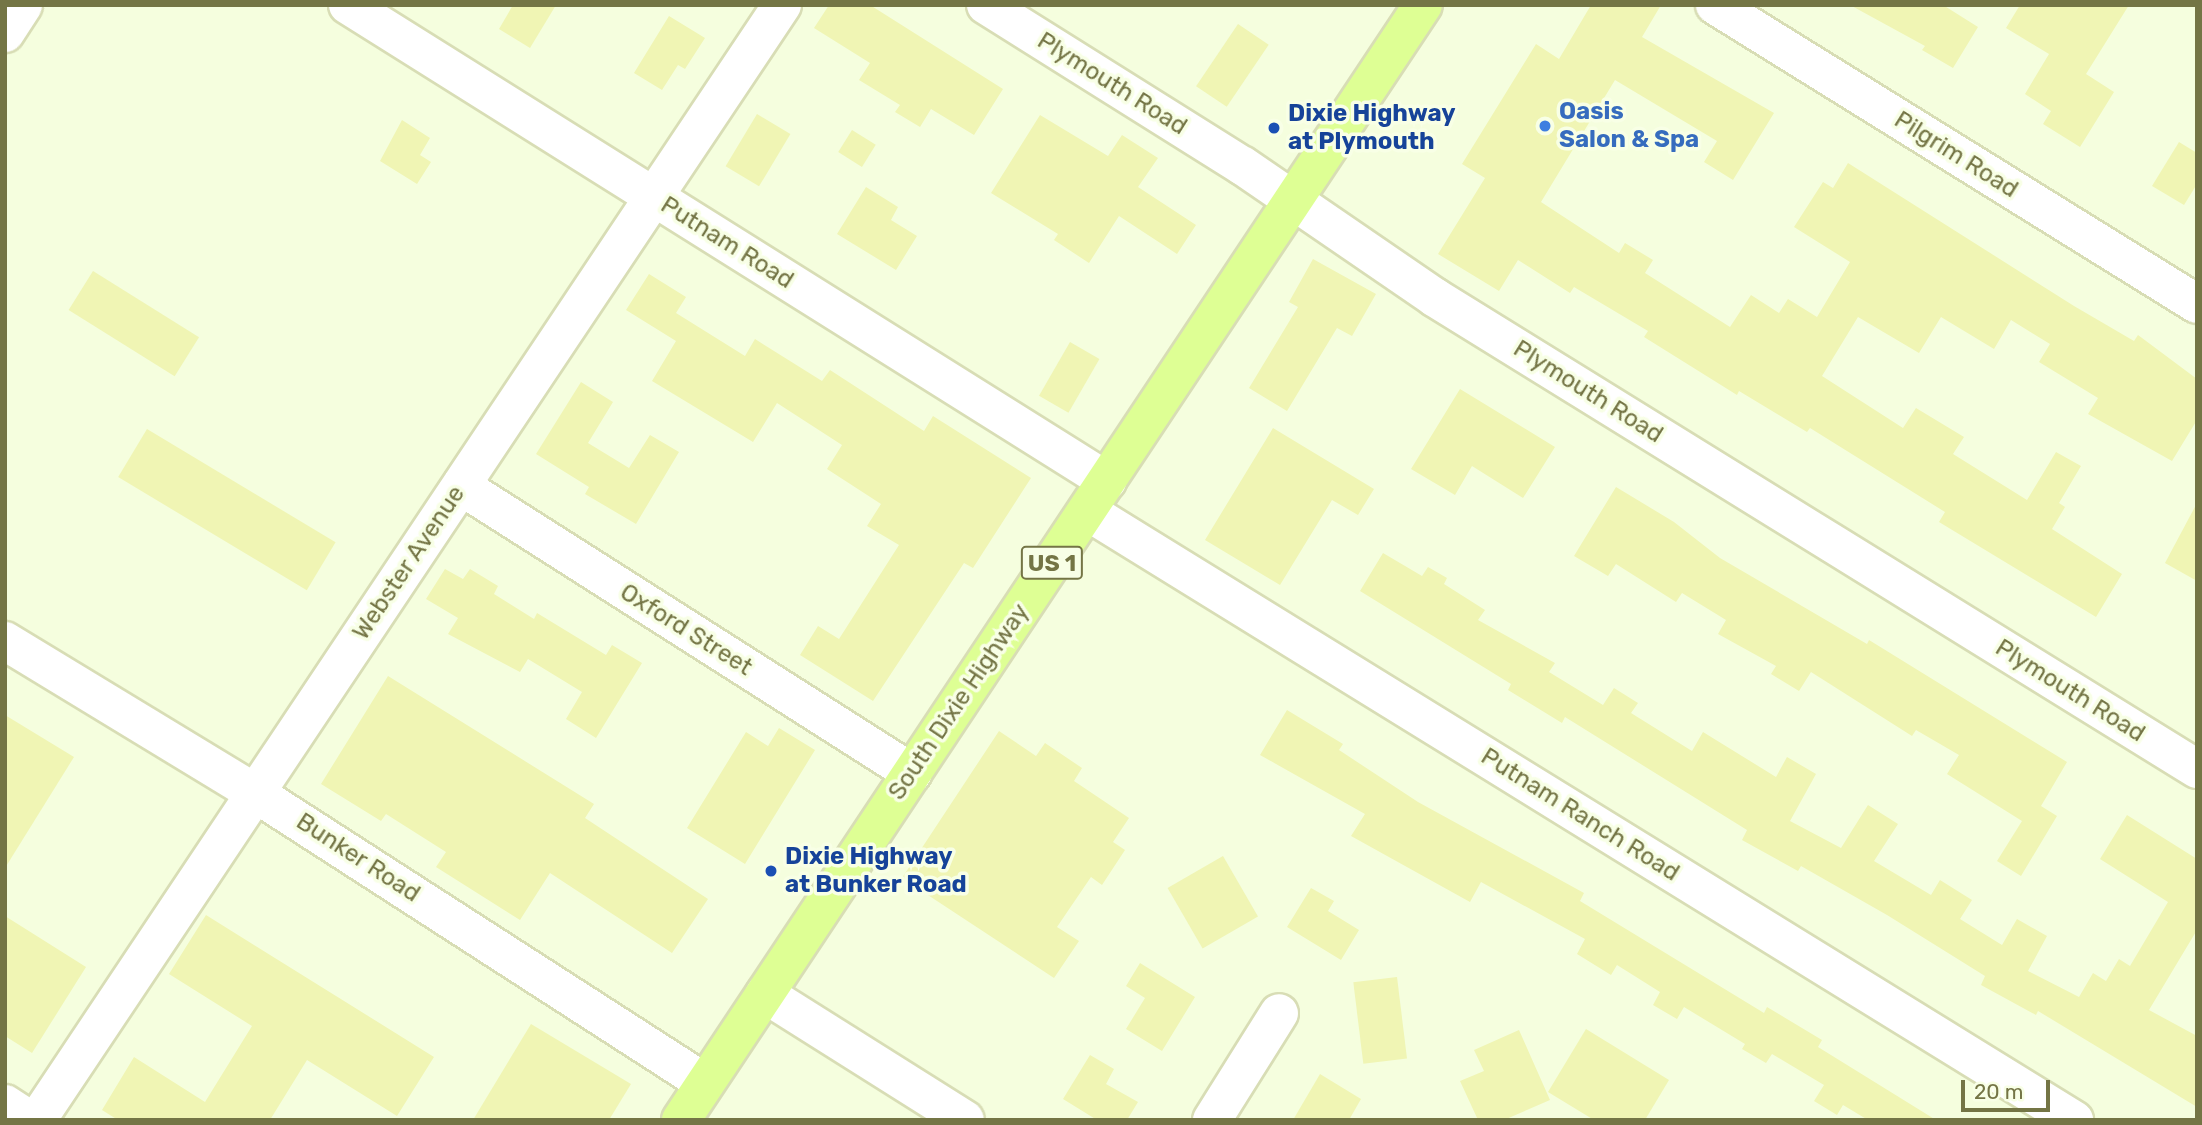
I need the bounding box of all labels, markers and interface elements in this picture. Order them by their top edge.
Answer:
street label: Plymouth Road [1032,27,1192,141]
place label: Oasis Salon & Spa [1559,98,1699,154]
place label: Dixie Highway at Plymouth [1288,100,1455,156]
street label: Pilgrim Road [1889,106,2023,204]
marker: Oasis Salon & Spa [1537,118,1553,134]
marker: Dixie Highway at Plymouth [1266,120,1282,136]
street label: Putnam Road [655,191,799,295]
street label: Plymouth Road [1508,335,1668,449]
street label: Webster Avenue [347,480,471,646]
road number: US 1 [1020,544,1084,582]
street label: Oxford Street [615,578,757,682]
street label: South Dixie Highway [883,598,1035,806]
street label: Plymouth Road [1990,634,2150,748]
street label: Putnam Ranch Road [1476,742,1684,888]
street label: Bunker Road [291,807,425,909]
place label: Dixie Highway at Bunker Road [785,843,967,899]
marker: Dixie Highway at Bunker Road [763,863,779,879]
scale bar [1964,1066,2053,1110]
text: 20 m [1974,1079,2023,1104]

